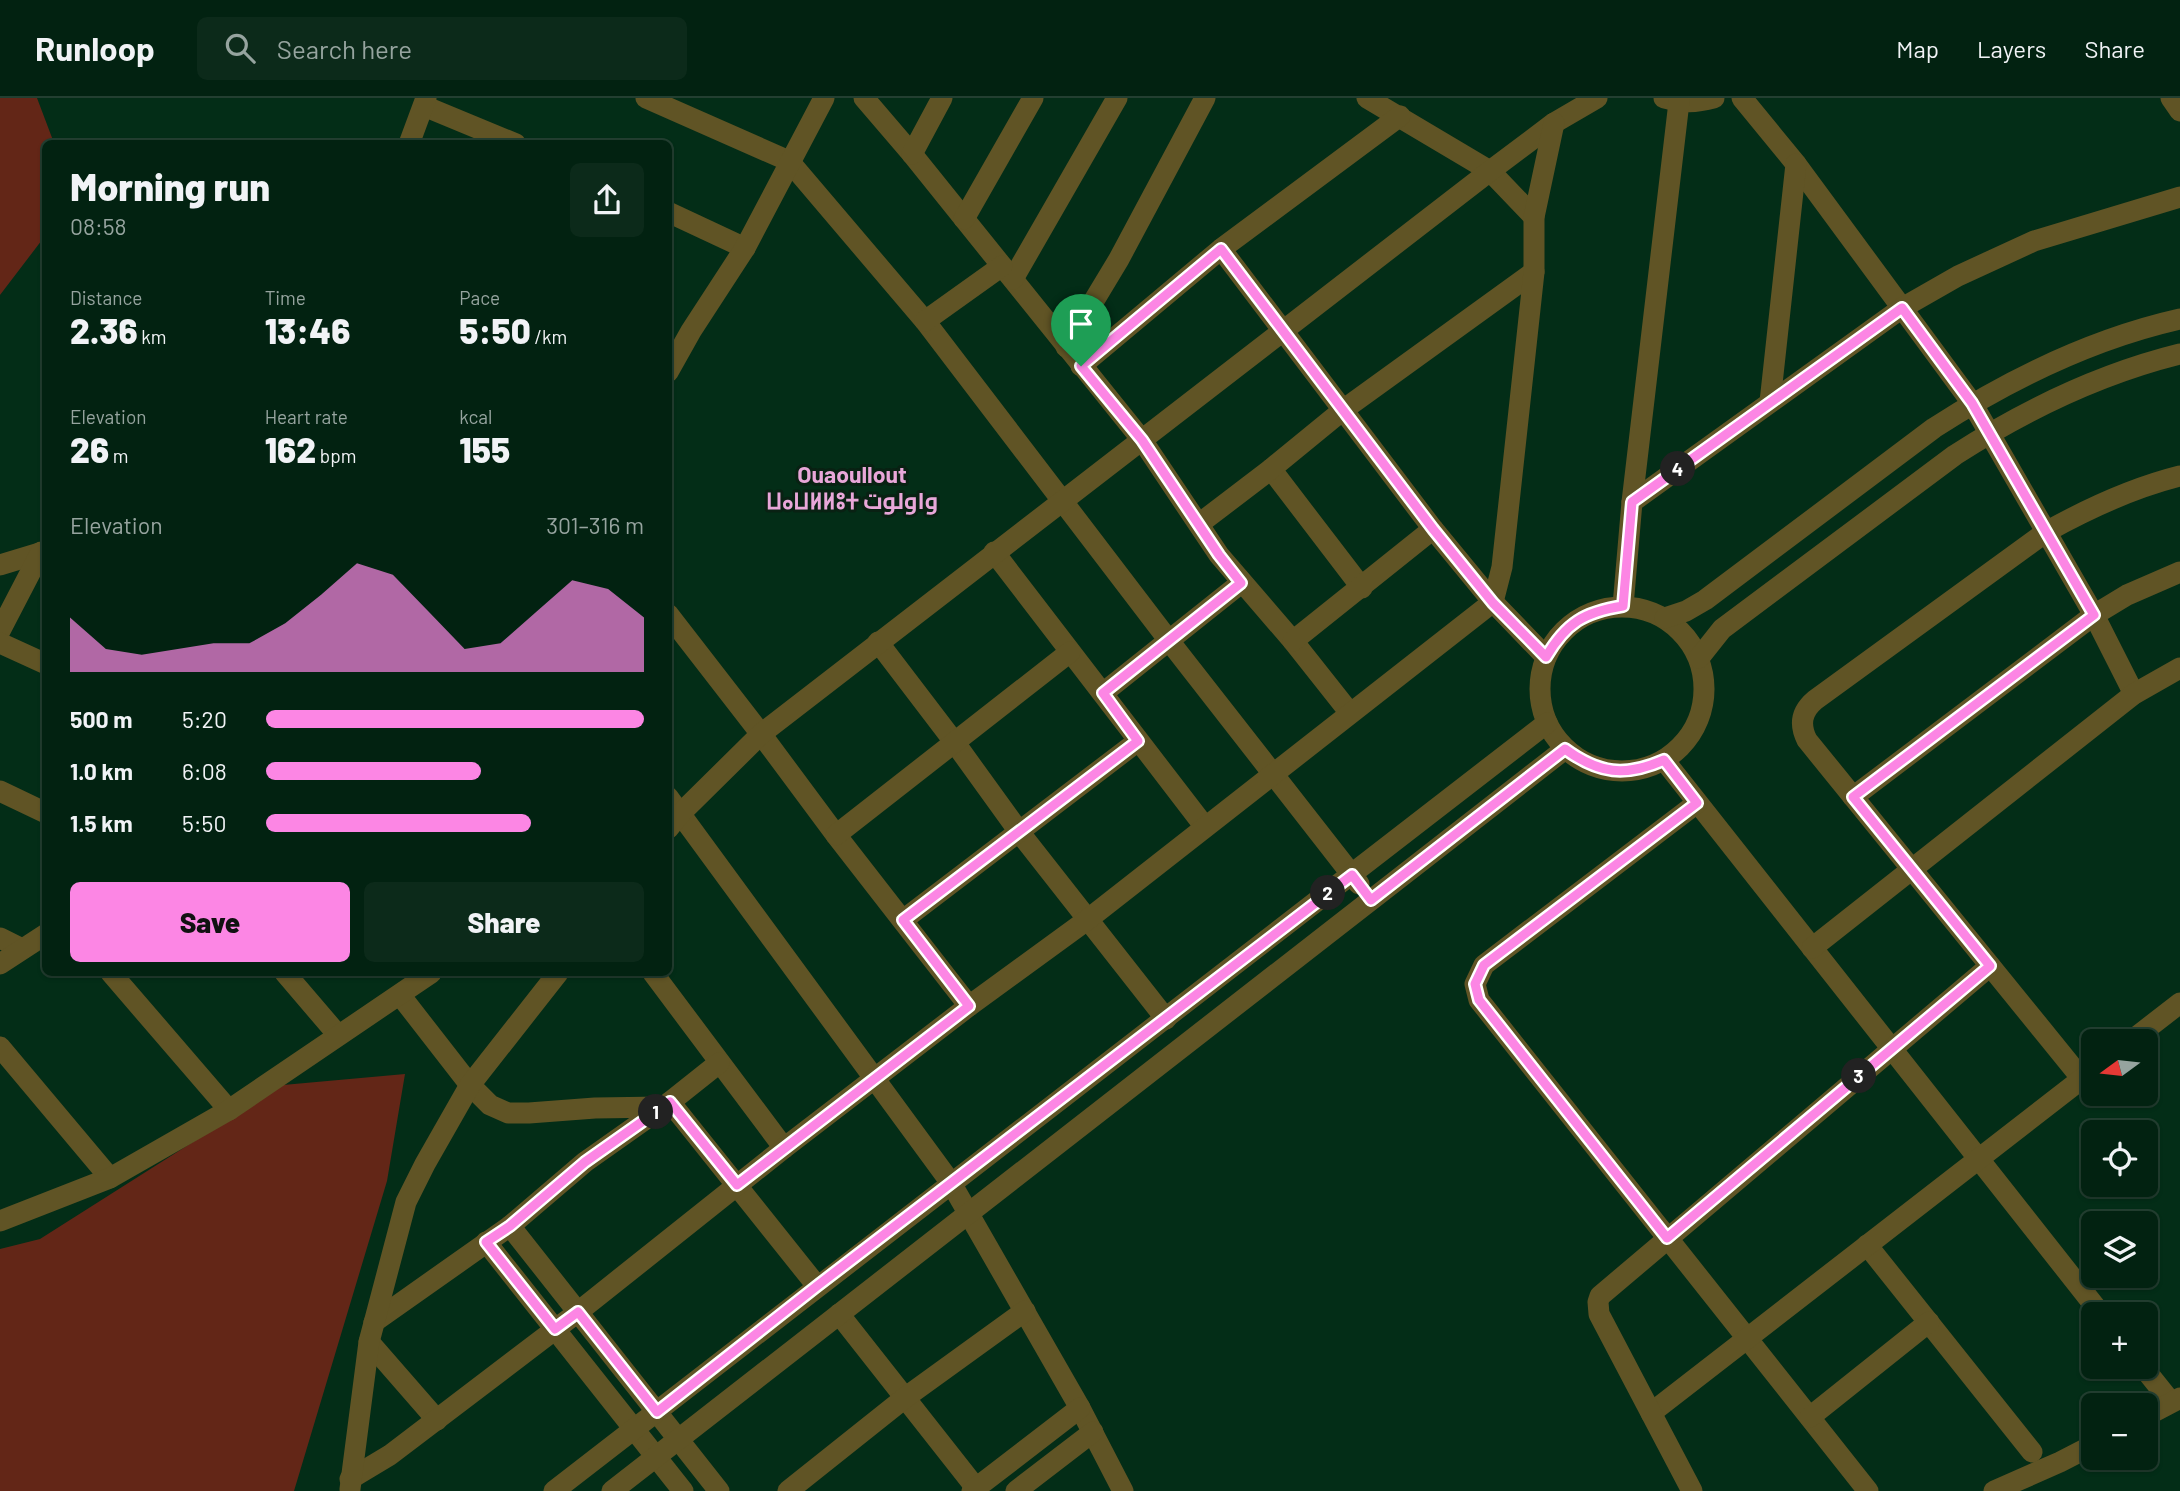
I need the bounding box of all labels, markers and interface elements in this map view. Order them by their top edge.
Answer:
search box [197,17,687,80]
text: Runloop [35,28,155,68]
icon: search [221,29,259,67]
text: Search here [277,33,412,64]
text: Map [1896,34,1939,63]
text: Layers [1977,34,2046,63]
text: Share [2084,34,2145,63]
text: Morning run [70,163,270,209]
button: share [570,163,644,237]
text: 08:58 [70,212,127,240]
text: Distance [70,286,142,309]
text: Time [265,286,306,309]
text: Pace [459,286,500,309]
pin [1051,294,1111,366]
icon: arrive [1062,305,1100,343]
text: 2.36 [70,309,137,351]
text: 13:46 [265,309,350,351]
text: 5:50 [459,309,531,351]
text: km [137,325,167,348]
text: /km [531,325,567,348]
text: Elevation [70,405,147,428]
text: Heart rate [265,405,348,428]
text: kcal [459,405,492,428]
text: 26 [70,428,109,470]
text: 162 [265,428,316,470]
text: 155 [459,428,510,470]
text: m [109,444,128,467]
text: bpm [316,444,356,467]
pin: 4 [1660,452,1696,486]
text: 4 [1672,457,1683,480]
district label: Ouaoullout ⵡⴰⵡⵍⵍⵓⵜ واولوت [766,460,938,515]
text: Elevation [70,511,163,539]
text: 301–316 m [546,511,644,539]
text: 500 m [70,705,132,733]
text: 5:20 [182,705,227,733]
text: 1.0 km [70,757,133,785]
text: 6:08 [182,757,227,785]
text: 1.5 km [70,809,133,837]
text: 5:50 [182,809,226,837]
pin: 2 [1310,876,1346,910]
text: 2 [1322,881,1333,904]
button: Save [70,882,350,962]
button: Share [364,882,644,962]
north arrow [2081,1029,2158,1106]
map controls [2081,1029,2158,1470]
pin: 3 [1842,1058,1876,1094]
text: 3 [1853,1064,1864,1087]
pin: 1 [638,1094,674,1130]
text: 1 [652,1100,659,1123]
button: locate [2081,1120,2158,1197]
button: layers [2081,1211,2158,1288]
button: + [2081,1302,2158,1379]
button: − [2081,1393,2158,1470]

